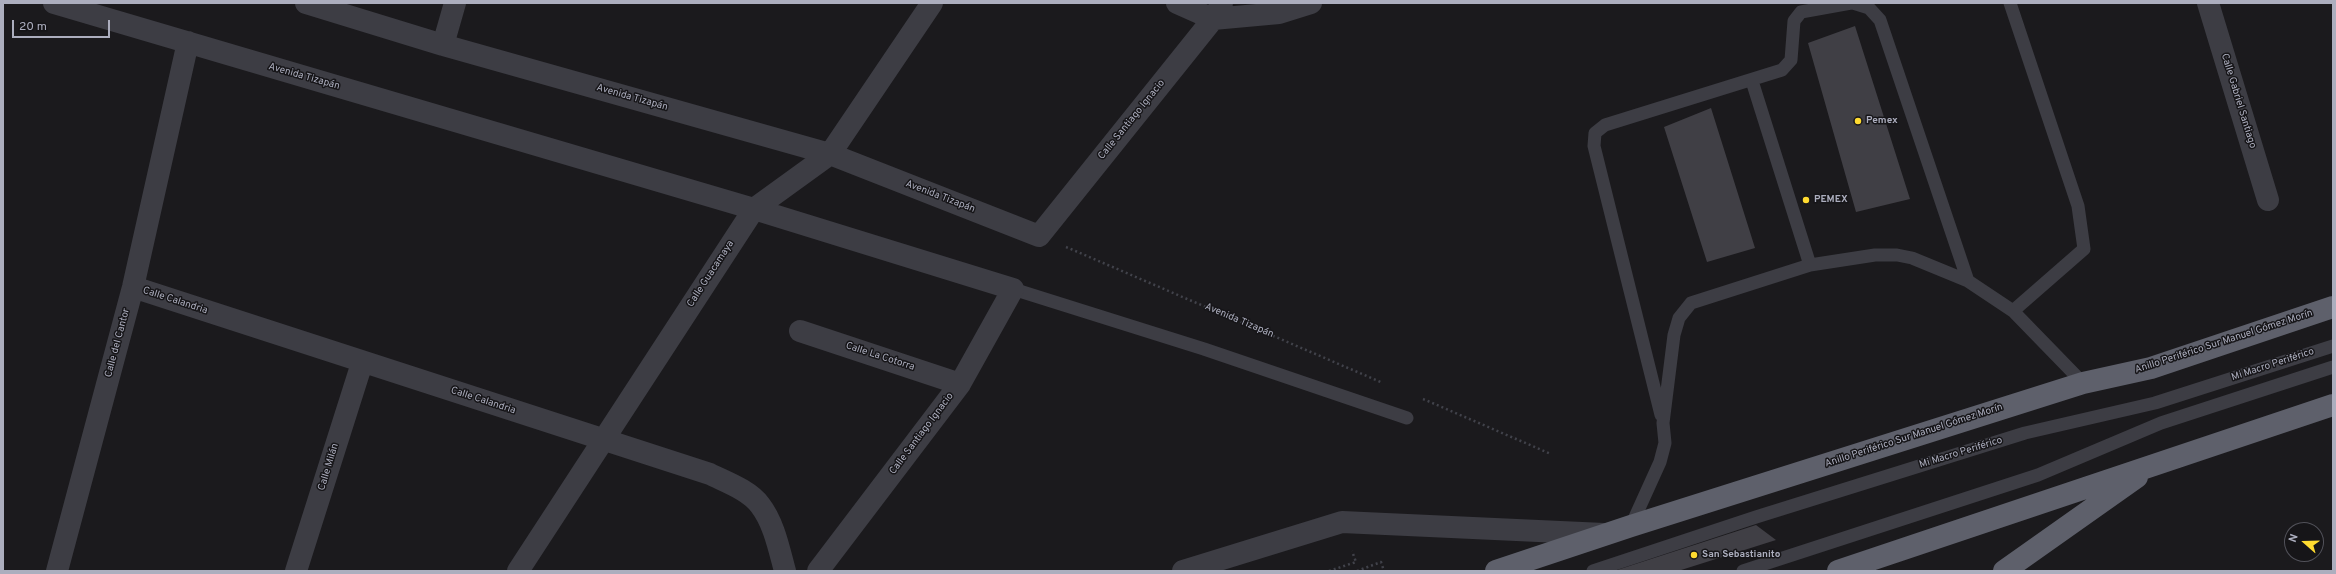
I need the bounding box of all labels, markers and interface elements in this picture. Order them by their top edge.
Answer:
scale bar [14,12,112,38]
text: 20 m [19,19,47,35]
street label: Calle Gabriel Santiago [2218,52,2258,150]
street label: Avenida Tizapán [267,61,341,93]
street label: Calle Santiago Ignacio [1096,78,1168,162]
street label: Avenida Tizapán [595,82,669,114]
place label: Pemex [1866,115,1898,127]
marker: Pemex [1853,116,1863,126]
street label: Avenida Tizapán [903,178,977,216]
place label: PEMEX [1814,194,1848,206]
marker: PEMEX [1801,195,1811,205]
street label: Calle Guacamaya [685,238,737,310]
street label: Calle Calandria [141,285,209,317]
street label: Avenida Tizapán [1203,301,1275,341]
street label: Calle del Cantor [103,307,133,379]
street label: Anillo Periférico Sur Manuel Gómez Morín [2134,308,2314,376]
street label: Calle La Cotorra [844,340,916,374]
street label: Mi Macro Periférico [2230,346,2316,384]
street label: Calle Calandria [449,385,517,417]
street label: Calle Santiago Ignacio [887,391,957,477]
street label: Anillo Periférico Sur Manuel Gómez Morín [1824,402,2004,470]
street label: Mi Macro Periférico [1918,435,2004,471]
street label: Calle Milán [316,442,342,492]
north arrow [2284,522,2324,562]
text: N [2286,532,2302,544]
place label: San Sebastianito [1702,549,1780,561]
marker: San Sebastianito [1689,550,1699,560]

